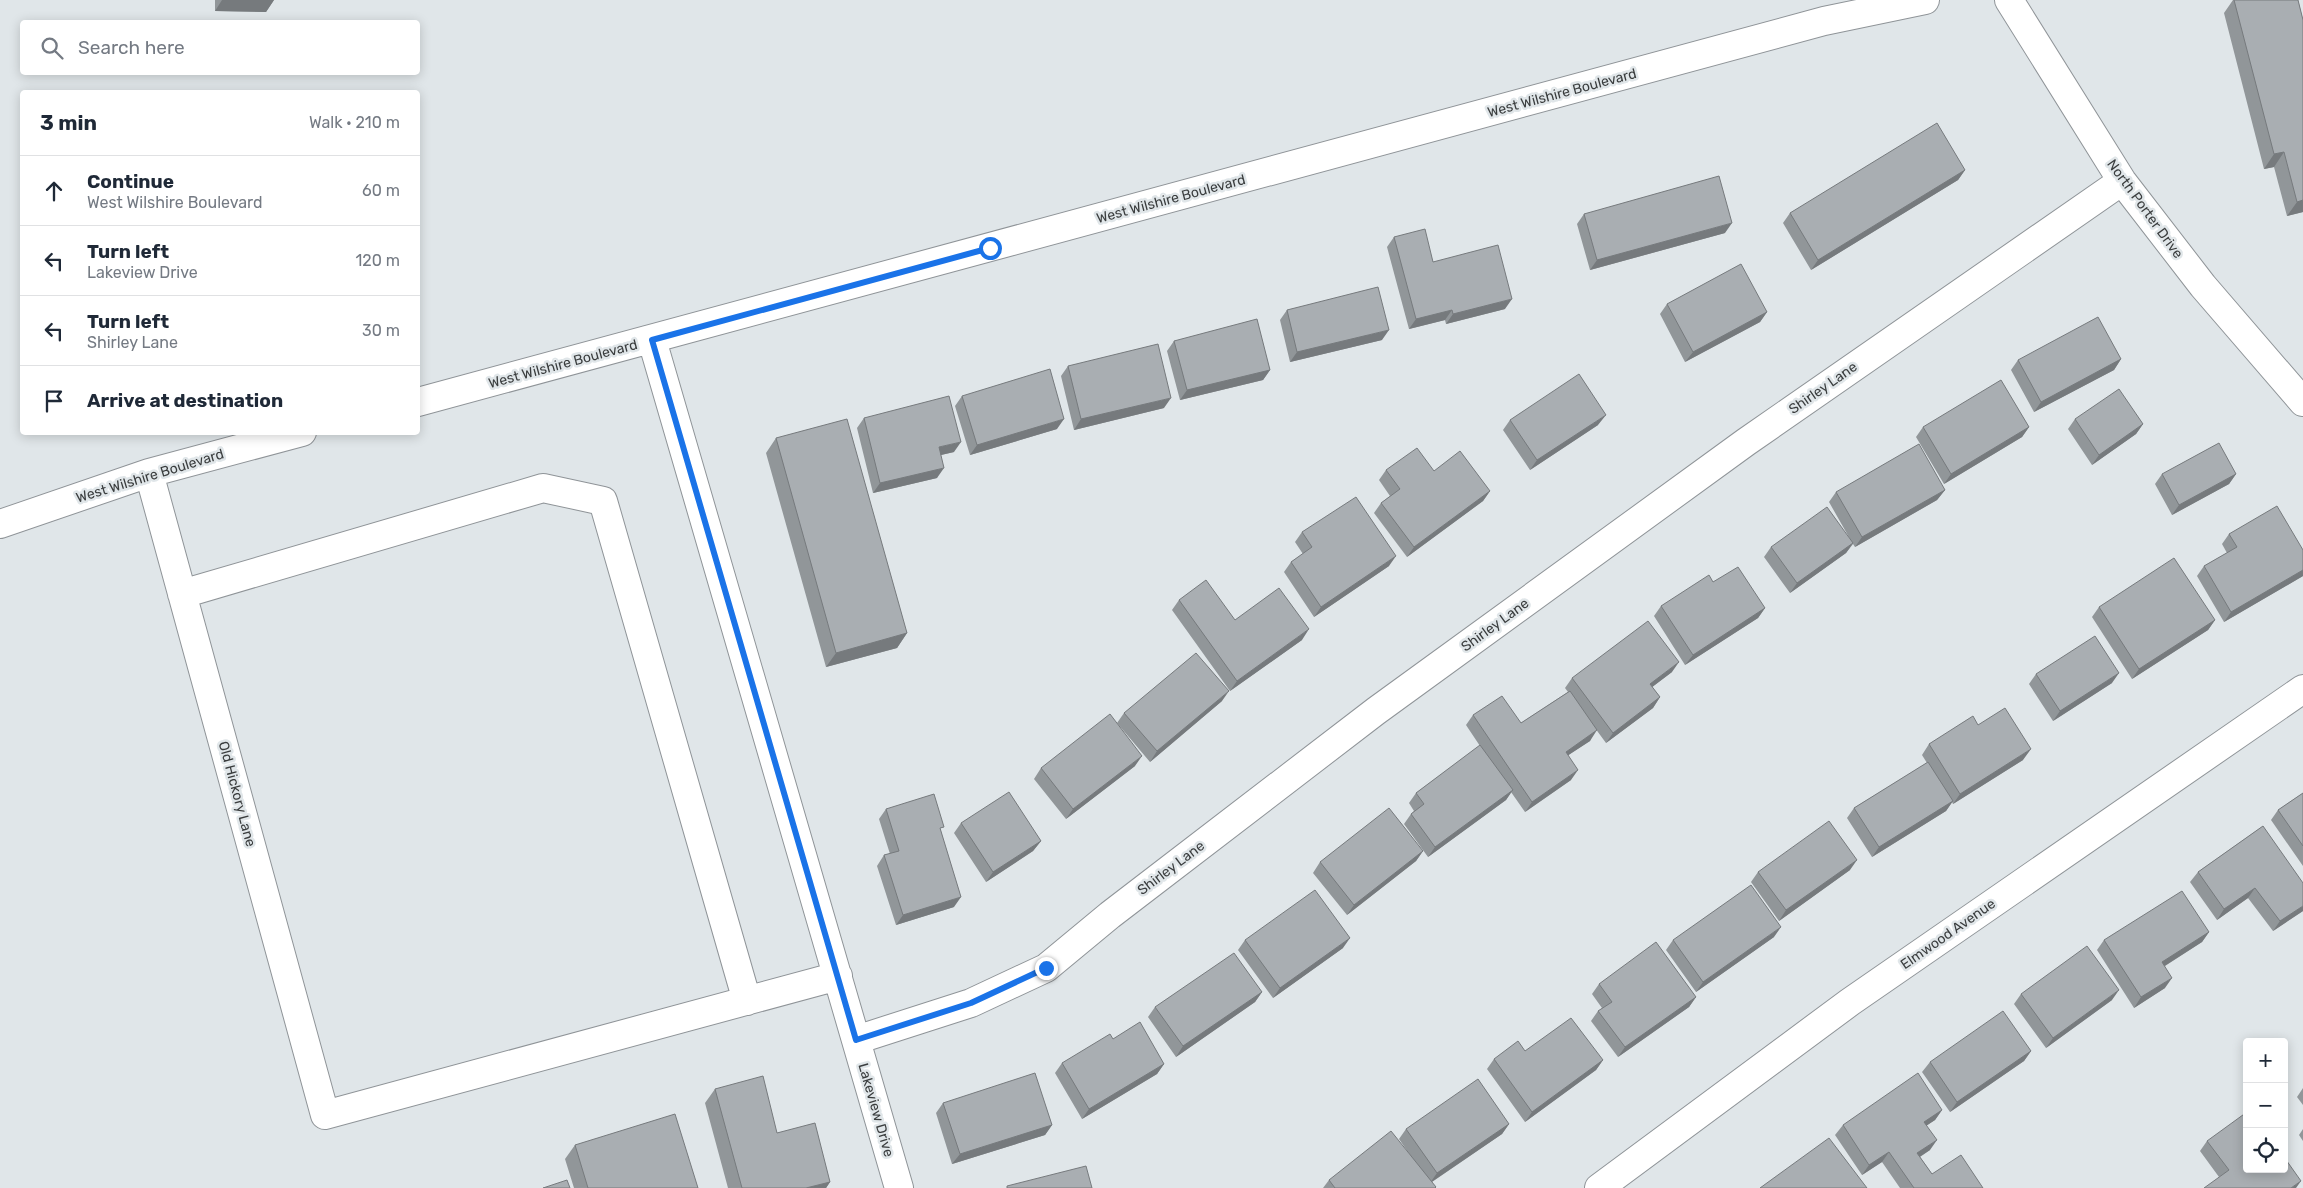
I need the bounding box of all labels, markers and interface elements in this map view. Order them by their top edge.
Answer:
search box [20,20,420,75]
icon: search [38,34,66,62]
text: Search here [78,36,185,59]
street label: West Wilshire Boulevard [1486,65,1638,121]
text: 3 min [40,110,97,135]
text: Walk · 210 m [309,113,400,132]
street label: North Porter Drive [2103,156,2187,262]
text: Continue [87,170,174,193]
street label: West Wilshire Boulevard [1095,171,1247,227]
icon: ahead [40,177,68,205]
text: 60 m [362,181,400,200]
text: West Wilshire Boulevard [87,193,263,212]
route start [979,237,1002,260]
text: Turn left [87,240,169,263]
icon: left [40,247,68,275]
text: 120 m [355,251,400,270]
text: Lakeview Drive [87,263,198,282]
text: Turn left [87,310,169,333]
icon: left [40,317,68,345]
text: 30 m [362,321,400,340]
text: Shirley Lane [87,333,178,352]
street label: West Wilshire Boulevard [487,336,639,392]
street label: Shirley Lane [1786,358,1861,418]
icon: arrive [40,387,68,415]
text: Arrive at destination [87,389,283,412]
street label: West Wilshire Boulevard [74,445,226,507]
street label: Shirley Lane [1458,595,1532,655]
street label: Old Hickory Lane [215,739,259,849]
street label: Shirley Lane [1134,837,1208,899]
street label: Elmwood Avenue [1897,895,1999,973]
route end [1035,957,1058,980]
map controls [2243,1038,2288,1173]
button: + [2243,1038,2288,1083]
street label: Lakeview Drive [854,1061,898,1159]
button: − [2243,1083,2288,1128]
button: locate [2243,1128,2288,1173]

